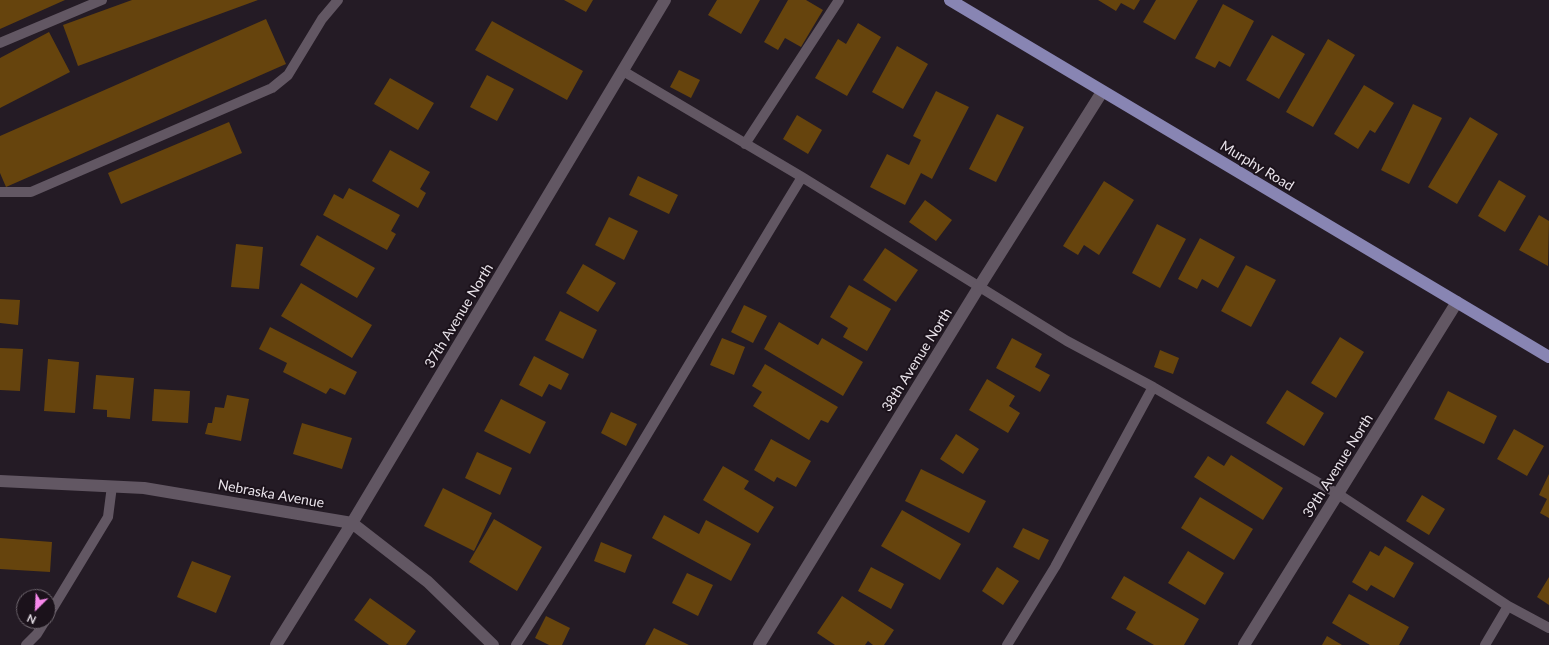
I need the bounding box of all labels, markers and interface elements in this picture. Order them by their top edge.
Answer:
street label: Murphy Road [1217,137,1297,195]
street label: 37th Avenue North [421,261,497,371]
street label: 38th Avenue North [878,305,956,415]
street label: 39th Avenue North [1299,411,1377,521]
street label: Nebraska Avenue [217,476,325,512]
north arrow [16,589,56,629]
text: N [25,612,38,627]

